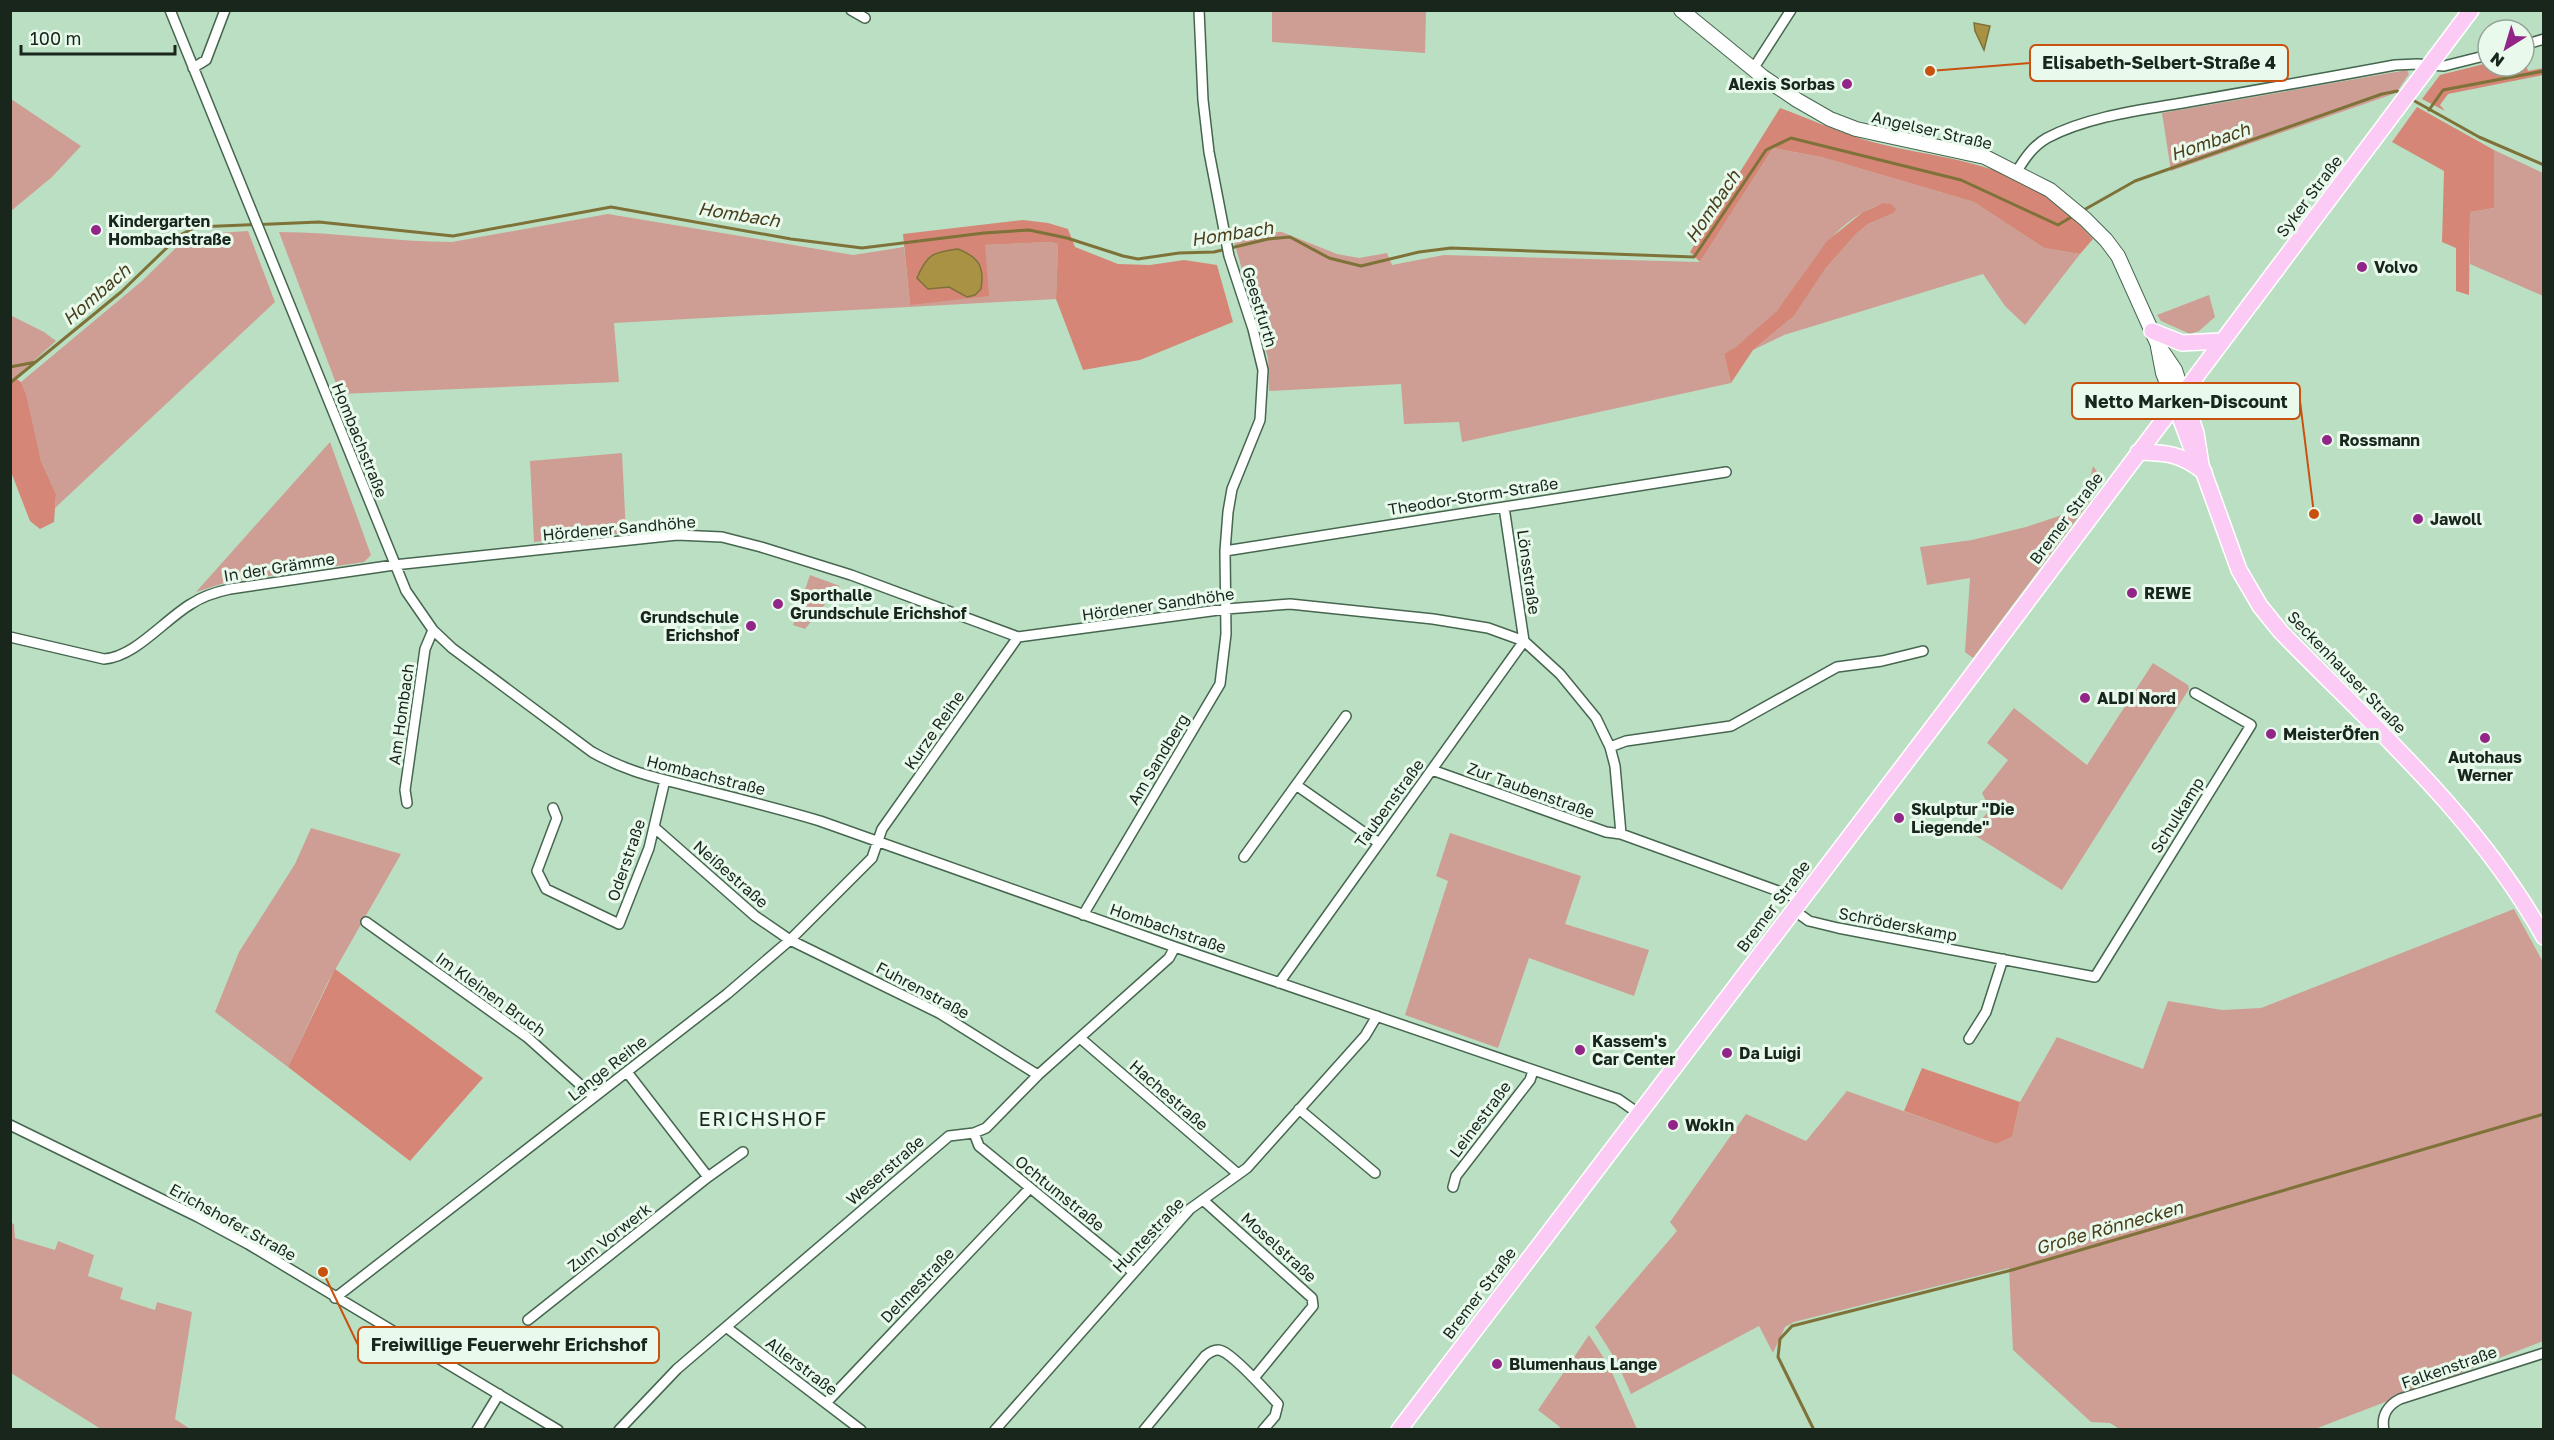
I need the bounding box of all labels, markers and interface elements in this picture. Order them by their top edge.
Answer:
scale bar [21,18,176,56]
north arrow [2476,18,2536,78]
text: 100 m [30,27,81,49]
callout: Elisabeth-Selbert-Straße 4 [2030,45,2288,81]
text: N [2486,48,2508,72]
text: Elisabeth-Selbert-Straße 4 [2042,51,2276,73]
place label: Alexis Sorbas [1728,74,1835,94]
marker: Alexis Sorbas [1840,77,1854,91]
street label: Angelser Straße [1870,106,1994,154]
water label: Hombach [2167,117,2253,165]
street label: Syker Straße [2272,151,2346,241]
water label: Hombach [1680,165,1745,246]
water label: Hombach [697,197,782,231]
place label: Kindergarten Hombachstraße [108,211,231,249]
water label: Hombach [1190,216,1275,250]
marker: Kindergarten Hombachstraße [89,223,103,237]
place label: Volvo [2374,257,2418,277]
water label: Hombach [58,258,135,329]
marker: Volvo [2355,260,2369,274]
street label: Geestfurth [1238,264,1282,350]
street label: Hombachstraße [328,380,392,500]
callout: Netto Marken-Discount [2072,383,2300,419]
text: Netto Marken-Discount [2084,390,2288,412]
place label: Rossmann [2339,430,2420,450]
marker: Rossmann [2320,433,2334,447]
street label: Bremer Straße [2025,468,2107,568]
street label: Theodor-Storm-Straße [1387,473,1559,519]
place label: Jawoll [2430,509,2482,529]
street label: Hördener Sandhöhe [541,511,697,545]
marker: Jawoll [2411,512,2425,526]
street label: Lönsstraße [1513,528,1545,616]
street label: In der Grämme [222,548,336,586]
street label: Hördener Sandhöhe [1080,583,1236,625]
place label: REWE [2144,583,2191,603]
place label: Sporthalle Grundschule Erichshof [790,585,967,623]
marker: REWE [2125,586,2139,600]
marker: Sporthalle Grundschule Erichshof [771,597,785,611]
place label: Grundschule Erichshof [640,607,739,645]
street label: Seckenhauser Straße [2283,607,2411,737]
marker: Grundschule Erichshof [744,619,758,633]
street label: Am Hombach [384,662,418,766]
street label: Kurze Reihe [900,687,968,773]
place label: ALDI Nord [2097,688,2176,708]
marker: ALDI Nord [2078,691,2092,705]
street label: Am Sandberg [1123,710,1193,808]
place label: MeisterÖfen [2283,724,2379,744]
marker: MeisterÖfen [2264,727,2278,741]
marker: Autohaus Werner [2478,731,2492,745]
place label: Autohaus Werner [2448,747,2522,785]
street label: Hombachstraße [644,751,768,799]
street label: Taubenstraße [1350,755,1428,851]
street label: Zur Taubenstraße [1465,758,1597,822]
street label: Schulkamp [2146,773,2208,857]
place label: Skulptur "Die Liegende" [1911,799,2014,837]
marker: Skulptur "Die Liegende" [1892,811,1906,825]
street label: Oderstraße [603,816,649,904]
street label: Neißestraße [689,836,773,912]
street label: Bremer Straße [1732,856,1814,956]
street label: Hombachstraße [1107,899,1229,957]
street label: Schröderskamp [1837,903,1959,945]
street label: Im Kleinen Bruch [432,947,550,1041]
street label: Fuhrenstraße [873,957,973,1023]
street label: Lange Reihe [564,1031,650,1105]
place label: Kassem's Car Center [1592,1031,1675,1069]
marker: Kassem's Car Center [1573,1043,1587,1057]
place label: Da Luigi [1739,1043,1801,1063]
marker: Da Luigi [1720,1046,1734,1060]
street label: Hachestraße [1126,1055,1212,1135]
street label: Leinestraße [1445,1077,1515,1161]
district label: ERICHSHOF [698,1106,828,1130]
place label: WokIn [1685,1115,1734,1135]
marker: WokIn [1666,1118,1680,1132]
street label: Weserstraße [842,1131,928,1209]
street label: Ochtumstraße [1011,1151,1109,1235]
street label: Erichshofer Straße [166,1179,300,1265]
street label: Huntestraße [1108,1193,1188,1277]
water label: Große Rönnecken [2033,1195,2186,1259]
street label: Zum Vorwerk [563,1198,655,1276]
street label: Moselstraße [1237,1208,1321,1286]
street label: Delmestraße [876,1243,958,1327]
street label: Bremer Straße [1438,1243,1520,1343]
callout: Freiwillige Feuerwehr Erichshof [358,1327,659,1363]
text: Freiwillige Feuerwehr Erichshof [371,1333,648,1355]
street label: Allerstraße [762,1333,842,1399]
street label: Falkenstraße [2399,1341,2499,1393]
place label: Blumenhaus Lange [1509,1354,1657,1374]
marker: Blumenhaus Lange [1490,1357,1504,1371]

